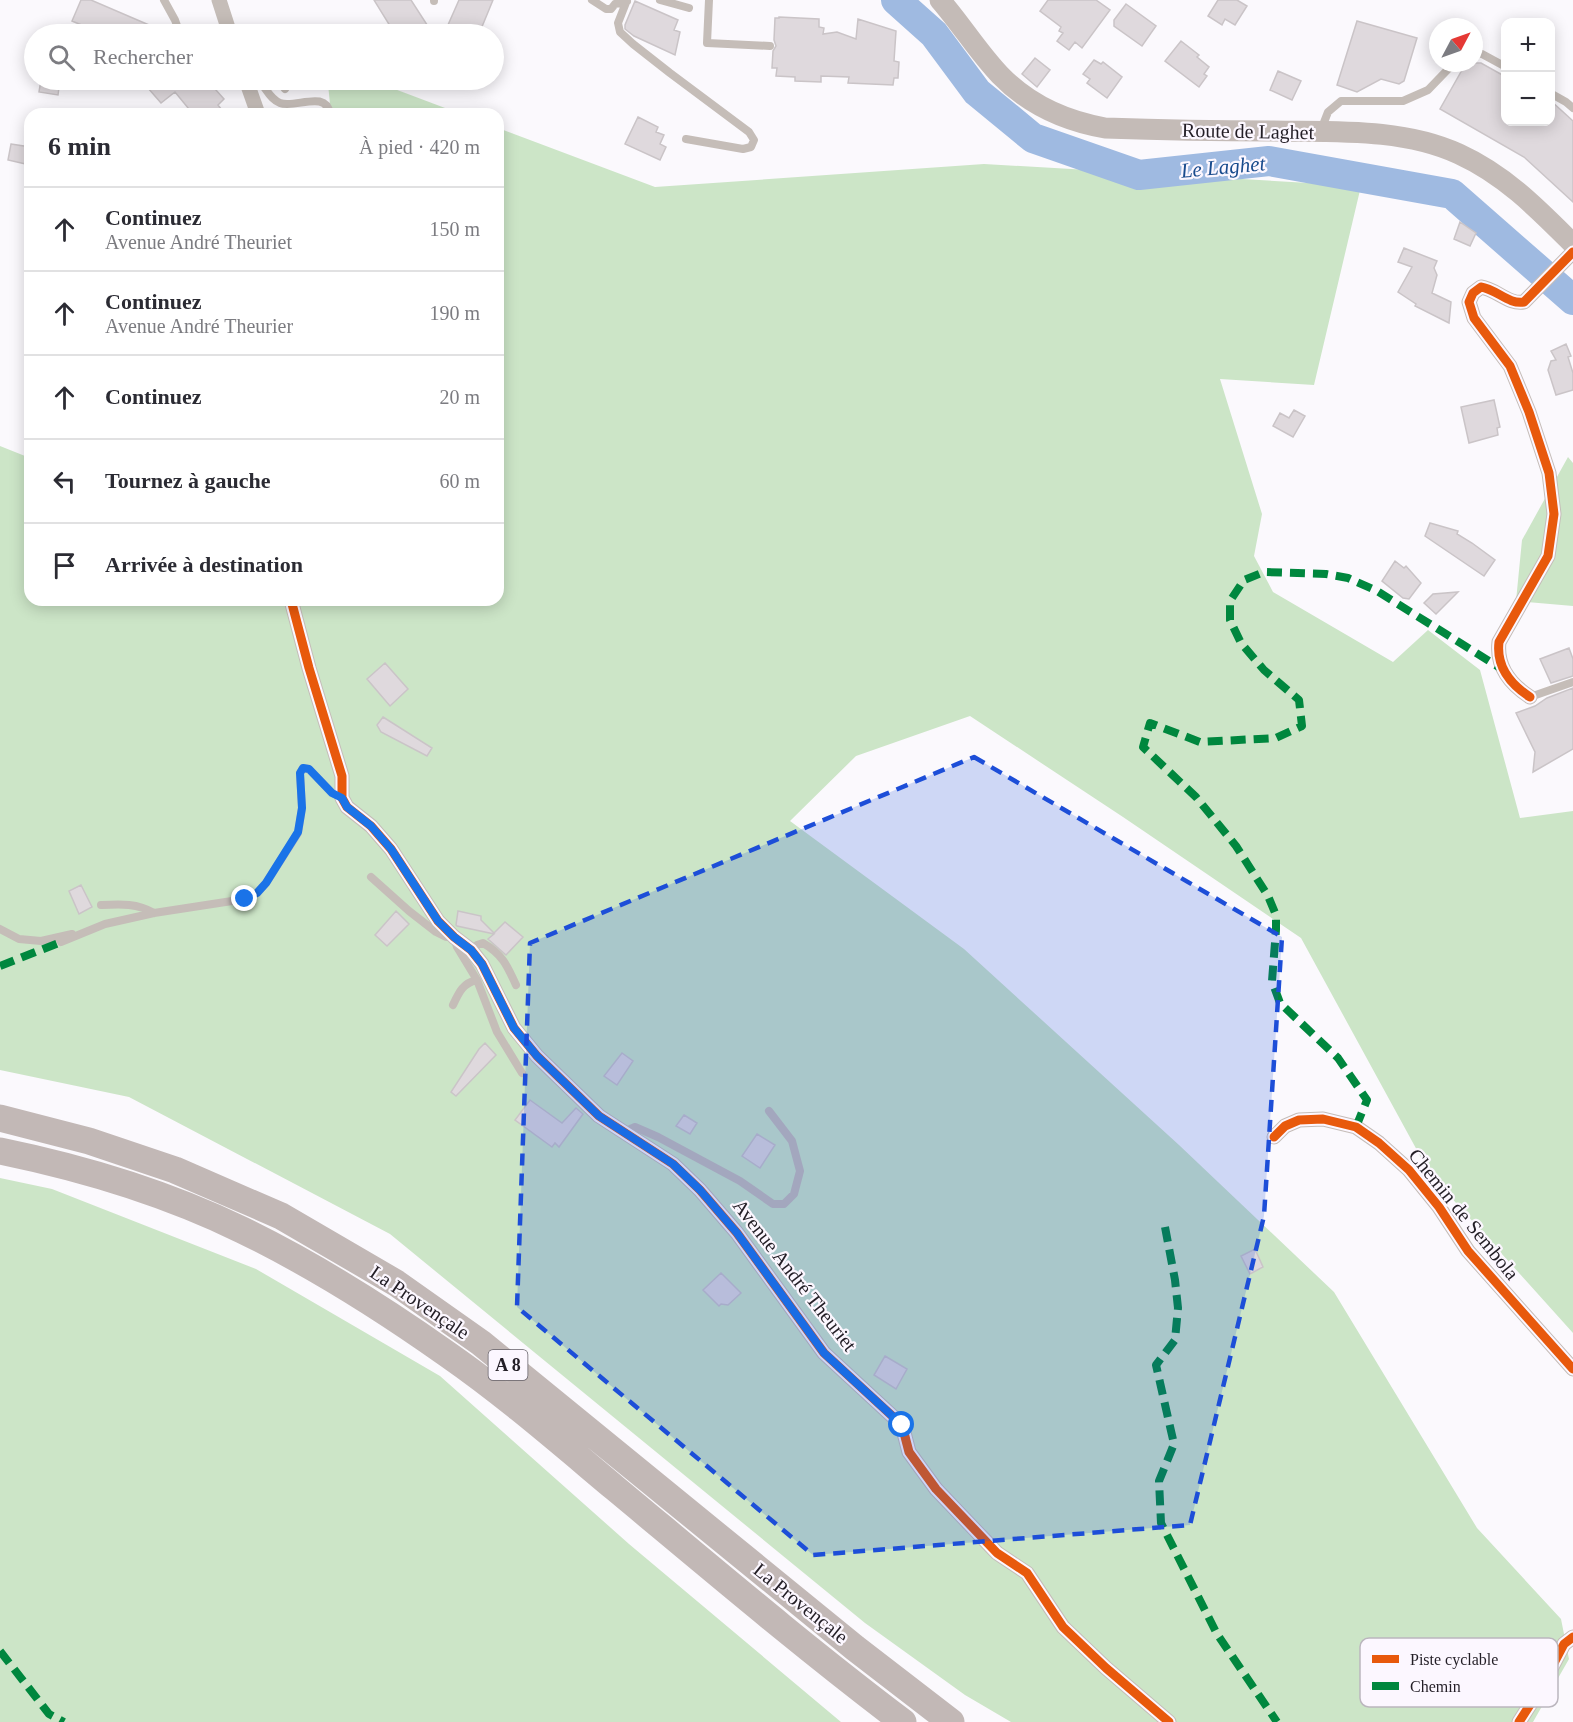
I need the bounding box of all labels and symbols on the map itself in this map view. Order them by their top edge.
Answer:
north arrow [1429,18,1483,72]
street label: Route de Laghet [1182,119,1315,144]
water label: Le Laghet [1179,151,1267,183]
route end [231,885,257,911]
street label: Chemin de Sembola [1404,1144,1524,1284]
street label: Avenue André Theuriet [729,1195,861,1356]
street label: La Provençale [366,1261,474,1344]
road number: A 8 [488,1350,528,1380]
route start [888,1411,914,1437]
street label: La Provençale [749,1558,853,1649]
legend [1360,1638,1558,1707]
text: Piste cyclable [1410,1651,1498,1669]
text: Chemin [1410,1678,1461,1695]

